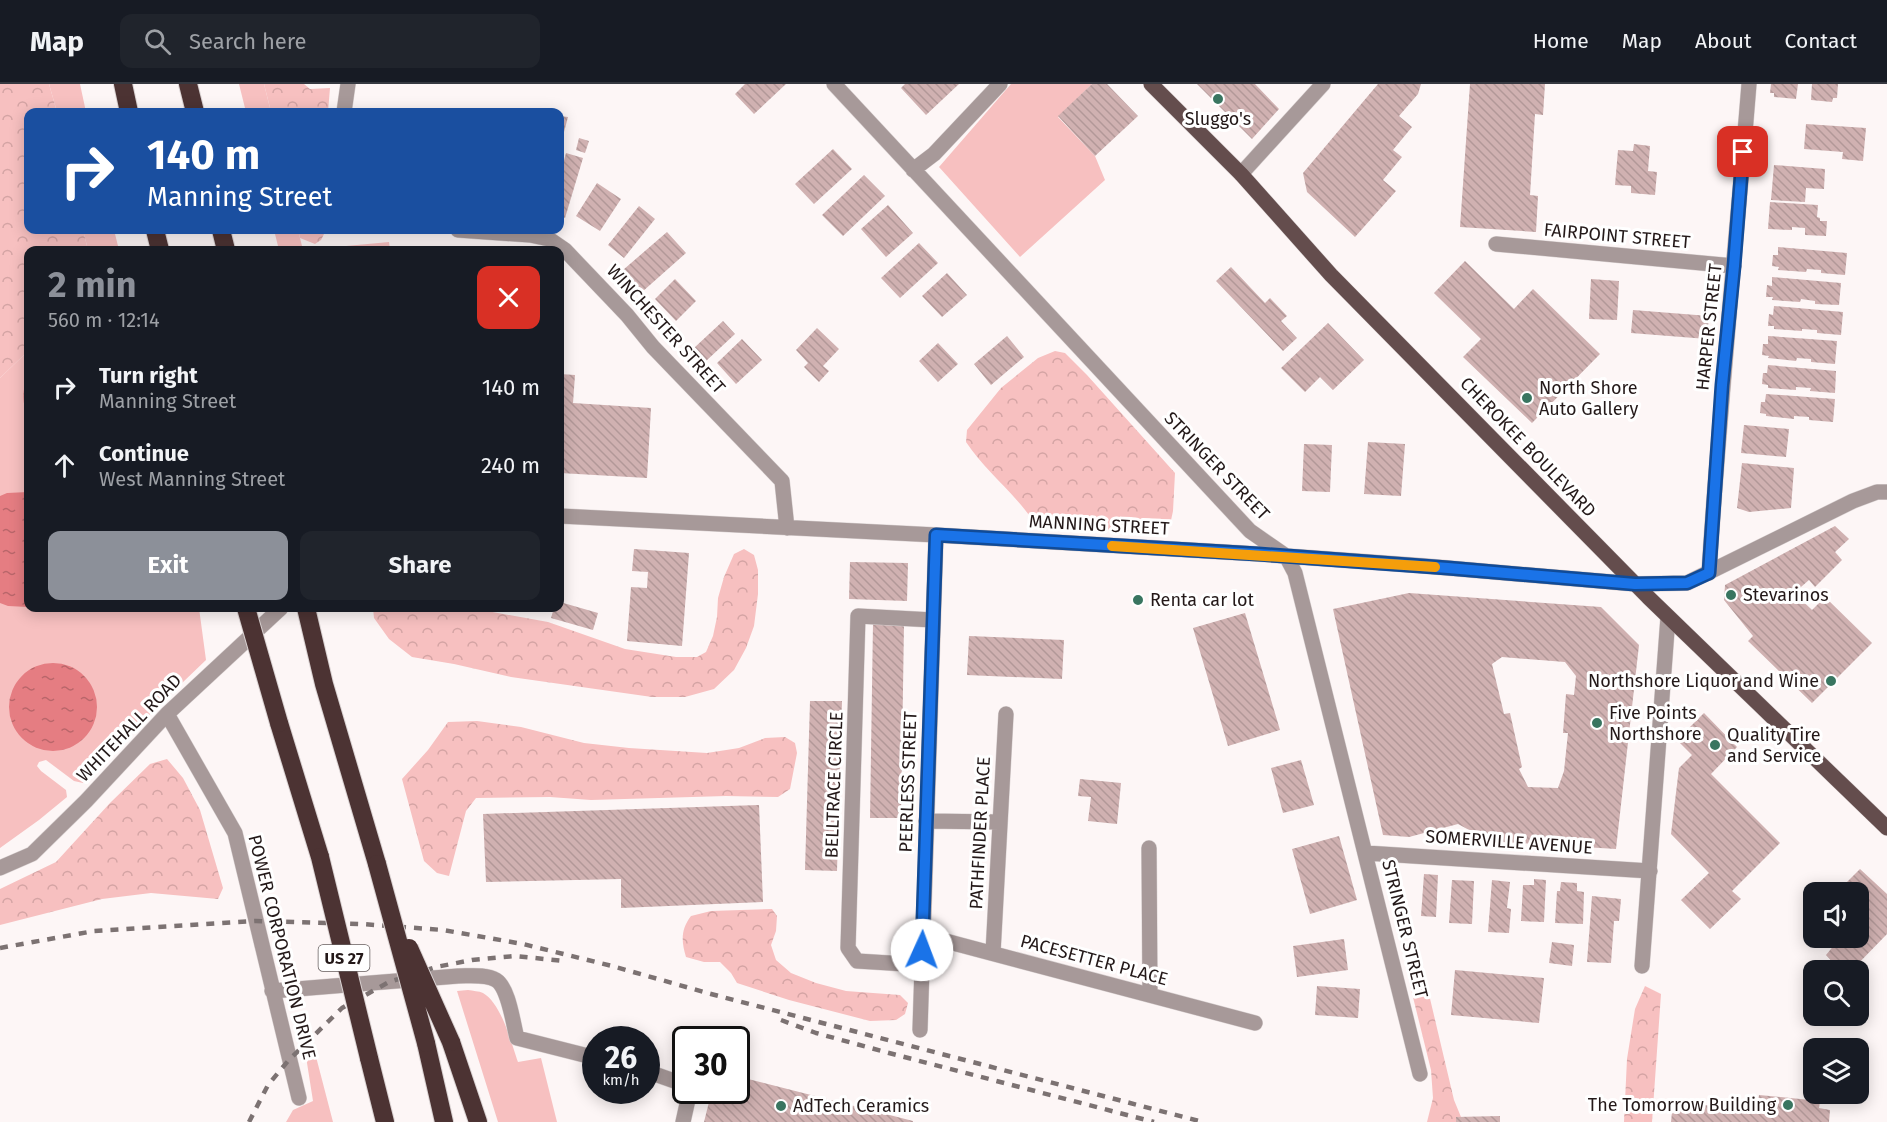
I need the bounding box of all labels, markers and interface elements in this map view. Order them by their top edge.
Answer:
search box [120,14,540,68]
text: Map [30,25,84,58]
icon: search [141,25,174,58]
text: Search here [189,28,307,55]
text: Home [1533,28,1589,54]
text: Map [1622,28,1662,54]
text: About [1695,28,1752,54]
text: Contact [1785,28,1857,54]
marker: Sluggo's [1211,92,1225,106]
place label: Sluggo's [1185,108,1251,130]
pin [1717,126,1768,177]
text: 140 m [147,130,260,180]
icon: right [48,132,126,210]
icon: arrive [1726,135,1759,168]
text: Manning Street [147,181,332,213]
street label: FAIRPOINT STREET [1543,219,1692,253]
street label: WINCHESTER STREET [602,260,730,399]
street label: HARPER STREET [1691,262,1727,391]
text: 2 min [48,263,137,307]
button: close [477,266,540,329]
text: 560 m · 12:14 [48,308,160,332]
text: Turn right [99,362,198,389]
icon: right [48,371,81,404]
street label: CHEROKEE BOULEVARD [1455,372,1601,522]
text: 140 m [482,374,540,401]
place label: North Shore Auto Gallery [1539,377,1638,420]
text: Manning Street [99,389,236,413]
marker: North Shore Auto Gallery [1520,391,1534,405]
street label: STRINGER STREET [1160,407,1275,525]
text: Continue [99,440,189,467]
icon: ahead [48,449,81,482]
text: 240 m [481,452,540,479]
text: West Manning Street [99,467,285,491]
street label: MANNING STREET [1028,510,1171,540]
button: Exit [48,531,288,600]
button: Share [300,531,540,600]
place label: Stevarinos [1743,584,1829,606]
marker: Stevarinos [1724,588,1738,602]
place label: Renta car lot [1150,589,1255,611]
marker: Renta car lot [1131,593,1145,607]
street label: WHITEHALL ROAD [72,669,186,787]
place label: Northshore Liquor and Wine [1588,670,1819,692]
marker: Northshore Liquor and Wine [1824,674,1838,688]
place label: Five Points Northshore [1609,702,1701,745]
street label: PEERLESS STREET [895,710,921,853]
street label: BELLTRACE CIRCLE [820,711,848,859]
marker: Five Points Northshore [1590,716,1604,730]
place label: Quality Tire and Service [1727,724,1821,767]
marker: Quality Tire and Service [1708,738,1722,752]
street label: PATHFINDER PLACE [965,756,995,910]
street label: SOMERVILLE AVENUE [1425,825,1593,859]
street label: POWER CORPORATION DRIVE [243,832,321,1062]
street label: STRINGER STREET [1377,857,1433,1001]
map controls [1803,882,1869,1104]
button: sound [1803,882,1869,948]
position arrow [890,918,954,982]
street label: PACESETTER PLACE [1018,930,1170,990]
road number: US 27 [318,945,370,971]
button: search [1803,960,1869,1026]
speed limit sign: 30 [672,1026,750,1104]
button: layers [1803,1038,1869,1104]
text: 26 [605,1040,637,1076]
text: km/h [602,1071,640,1089]
place label: The Tomorrow Building [1588,1094,1777,1116]
place label: AdTech Ceramics [793,1095,929,1117]
marker: The Tomorrow Building [1781,1098,1795,1112]
marker: AdTech Ceramics [774,1099,788,1113]

